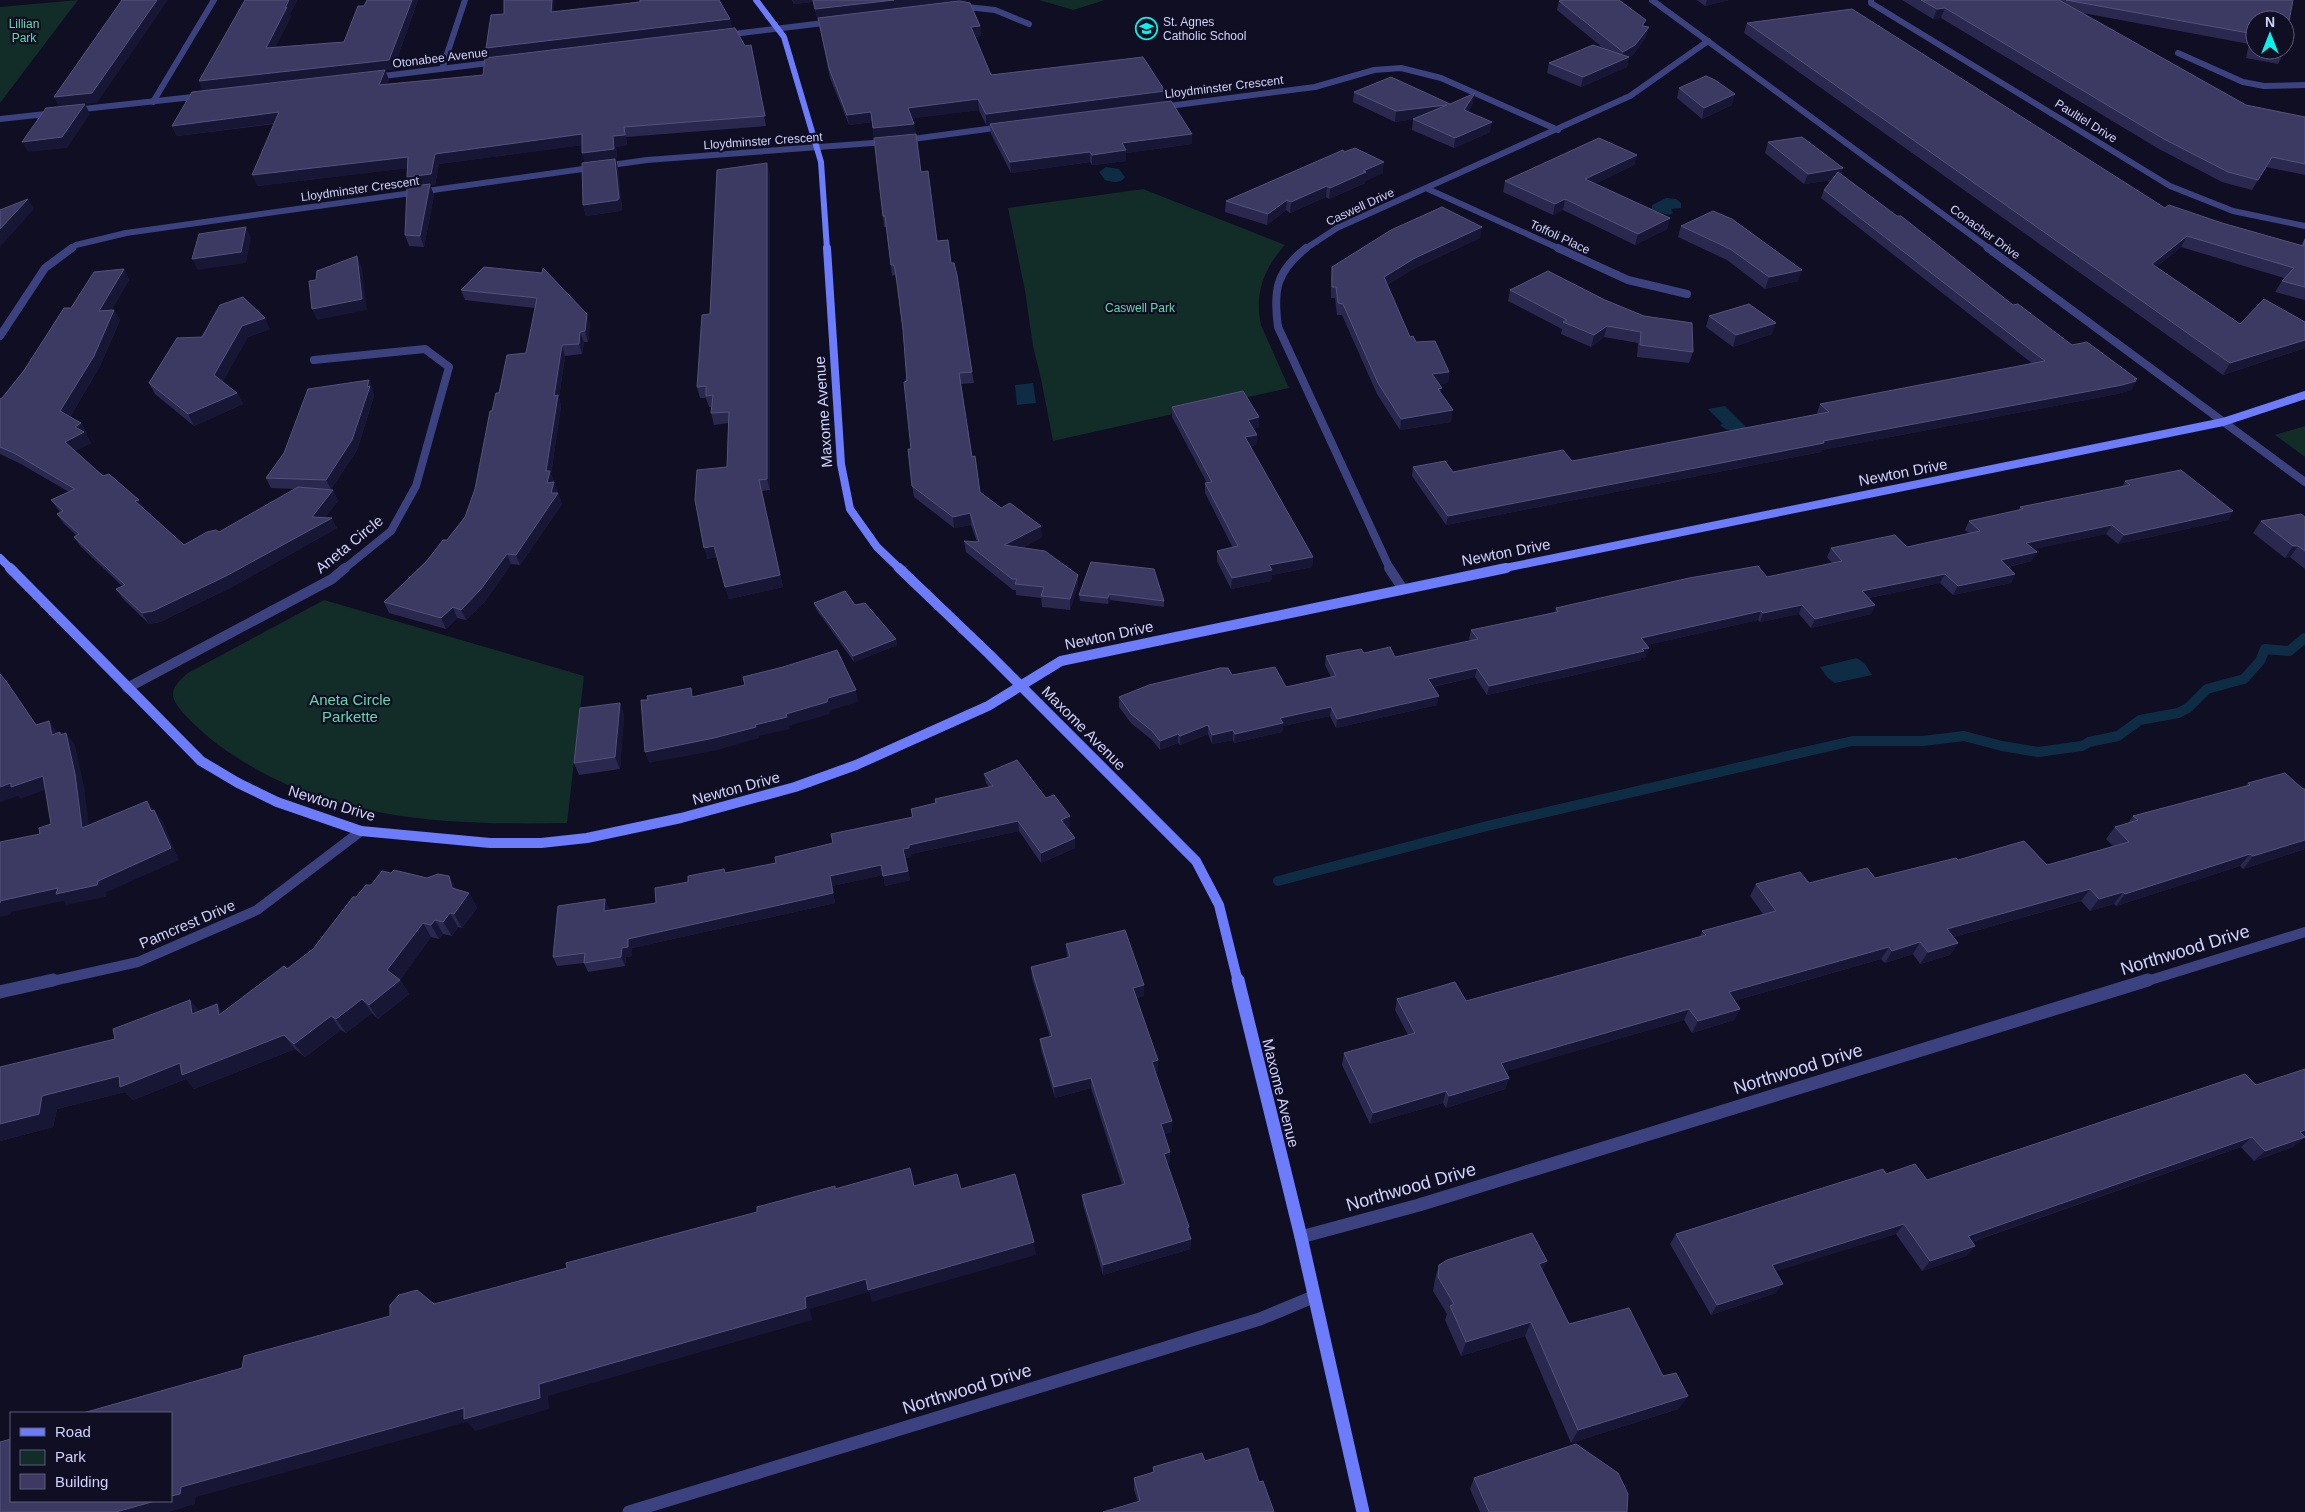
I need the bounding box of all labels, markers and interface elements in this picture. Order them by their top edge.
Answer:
north arrow [2245,10,2295,60]
text: N [2265,14,2275,30]
place label: St. Agnes Catholic School [1163,15,1246,43]
park label: Lillian Park [9,17,39,45]
school or university icon: St. Agnes Catholic School [1135,17,1159,41]
street label: Otonabee Avenue [392,45,489,71]
street label: Lloydminster Crescent [1164,73,1285,101]
street label: Paultiel Drive [2052,96,2120,146]
street label: Lloydminster Crescent [703,130,824,152]
street label: Lloydminster Crescent [300,174,421,204]
street label: Caswell Drive [1324,185,1396,229]
street label: Conacher Drive [1947,202,2023,262]
street label: Toffoli Place [1528,217,1592,257]
park label: Caswell Park [1105,301,1176,315]
street label: Maxome Avenue [811,356,835,468]
street label: Newton Drive [1857,455,1949,489]
street label: Aneta Circle [312,512,386,576]
street label: Newton Drive [1460,535,1552,569]
street label: Newton Drive [1063,617,1155,653]
street label: Maxome Avenue [1039,683,1129,773]
park label: Aneta Circle Parkette [309,691,391,725]
street label: Newton Drive [690,768,782,808]
street label: Newton Drive [286,782,378,824]
street label: Pamcrest Drive [136,896,238,952]
street label: Northwood Drive [2118,921,2252,979]
street label: Maxome Avenue [1259,1037,1303,1149]
street label: Northwood Drive [1731,1040,1865,1098]
street label: Northwood Drive [1344,1159,1478,1215]
street label: Northwood Drive [900,1360,1034,1418]
legend [10,1412,172,1502]
text: Road [55,1423,91,1440]
text: Park [55,1448,86,1465]
text: Building [55,1473,108,1490]

